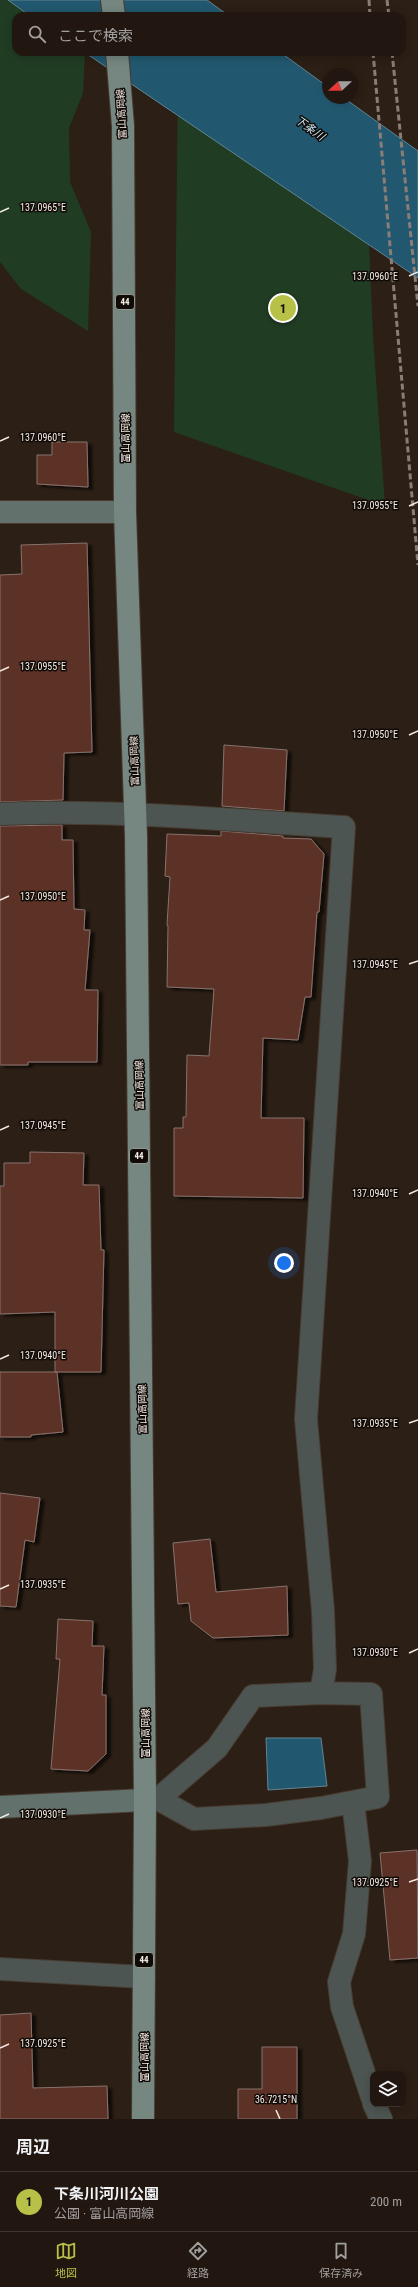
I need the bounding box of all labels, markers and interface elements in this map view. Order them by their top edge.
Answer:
search box [12,12,406,56]
icon: search [26,23,48,45]
text: ここで検索 [58,27,133,45]
north arrow [322,68,358,104]
street label: 富山高岡線 [115,89,128,139]
water label: 下条川 [292,114,328,144]
text: 137.0965°E [20,202,66,213]
text: 137.0960°E [352,271,398,282]
pin: 1 [270,293,296,323]
road number: 44 [116,295,134,309]
street label: 富山高岡線 [120,413,131,463]
text: 137.0960°E [20,432,66,443]
text: 137.0955°E [352,500,398,511]
text: 137.0955°E [20,661,66,672]
text: 137.0950°E [352,729,398,740]
street label: 富山高岡線 [128,736,141,786]
text: 137.0950°E [20,891,66,902]
text: 137.0945°E [352,959,398,970]
street label: 富山高岡線 [134,1060,145,1110]
text: 137.0945°E [20,1120,66,1131]
road number: 44 [130,1149,148,1163]
text: 137.0940°E [352,1188,398,1199]
your location [274,1253,294,1273]
text: 137.0940°E [20,1350,66,1361]
street label: 富山高岡線 [137,1384,148,1434]
text: 137.0935°E [352,1418,398,1429]
text: 137.0935°E [20,1579,66,1590]
text: 137.0930°E [352,1647,398,1658]
street label: 富山高岡線 [140,1708,151,1758]
text: 137.0930°E [20,1809,66,1820]
text: 137.0925°E [352,1877,398,1888]
road number: 44 [135,1953,153,1967]
street label: 富山高岡線 [139,2032,150,2082]
text: 137.0925°E [20,2038,66,2049]
map controls [370,2071,406,2107]
button: layers [370,2071,406,2107]
text: 36.7215°N [255,2094,297,2105]
text: 周辺 [16,2137,50,2157]
text: 下条川河川公園 [54,2185,159,2203]
text: 1 [26,2194,32,2209]
text: 200 m [370,2194,402,2209]
text: 公園 · 富山高岡線 [54,2206,154,2221]
tab: 地図 [55,2240,77,2280]
tab: 経路 [187,2240,209,2280]
tab: 保存済み [319,2240,363,2280]

